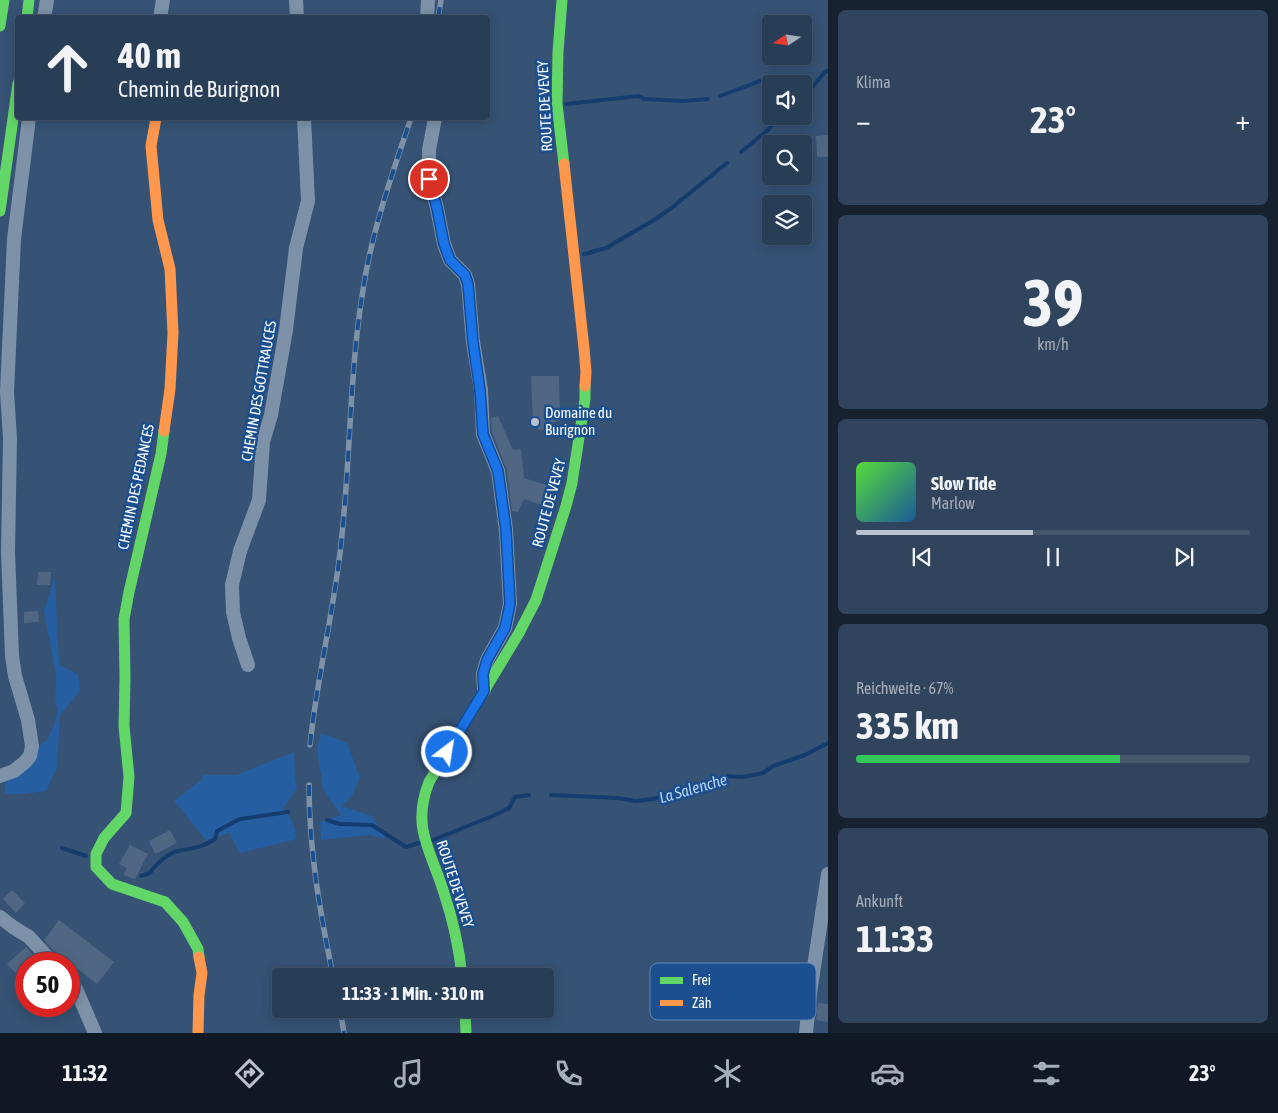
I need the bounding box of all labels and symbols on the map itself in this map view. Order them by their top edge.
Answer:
north arrow [762,15,812,65]
street label: ROUTE DE VEVEY [534,60,555,152]
pin [408,158,450,200]
street label: CHEMIN DES GOTTRAUCES [238,319,279,463]
place label: Domaine du Burignon [545,404,612,438]
marker: Domaine du Burignon [529,416,541,428]
street label: CHEMIN DES PEDANCES [114,423,157,551]
street label: ROUTE DE VEVEY [529,456,569,549]
position arrow [420,725,472,777]
water label: La Salenche [657,770,729,806]
street label: ROUTE DE VEVEY [433,838,478,930]
speed limit sign: 50 [15,952,80,1017]
legend [650,963,816,1020]
text: Frei [692,972,711,988]
text: Zäh [692,995,712,1011]

